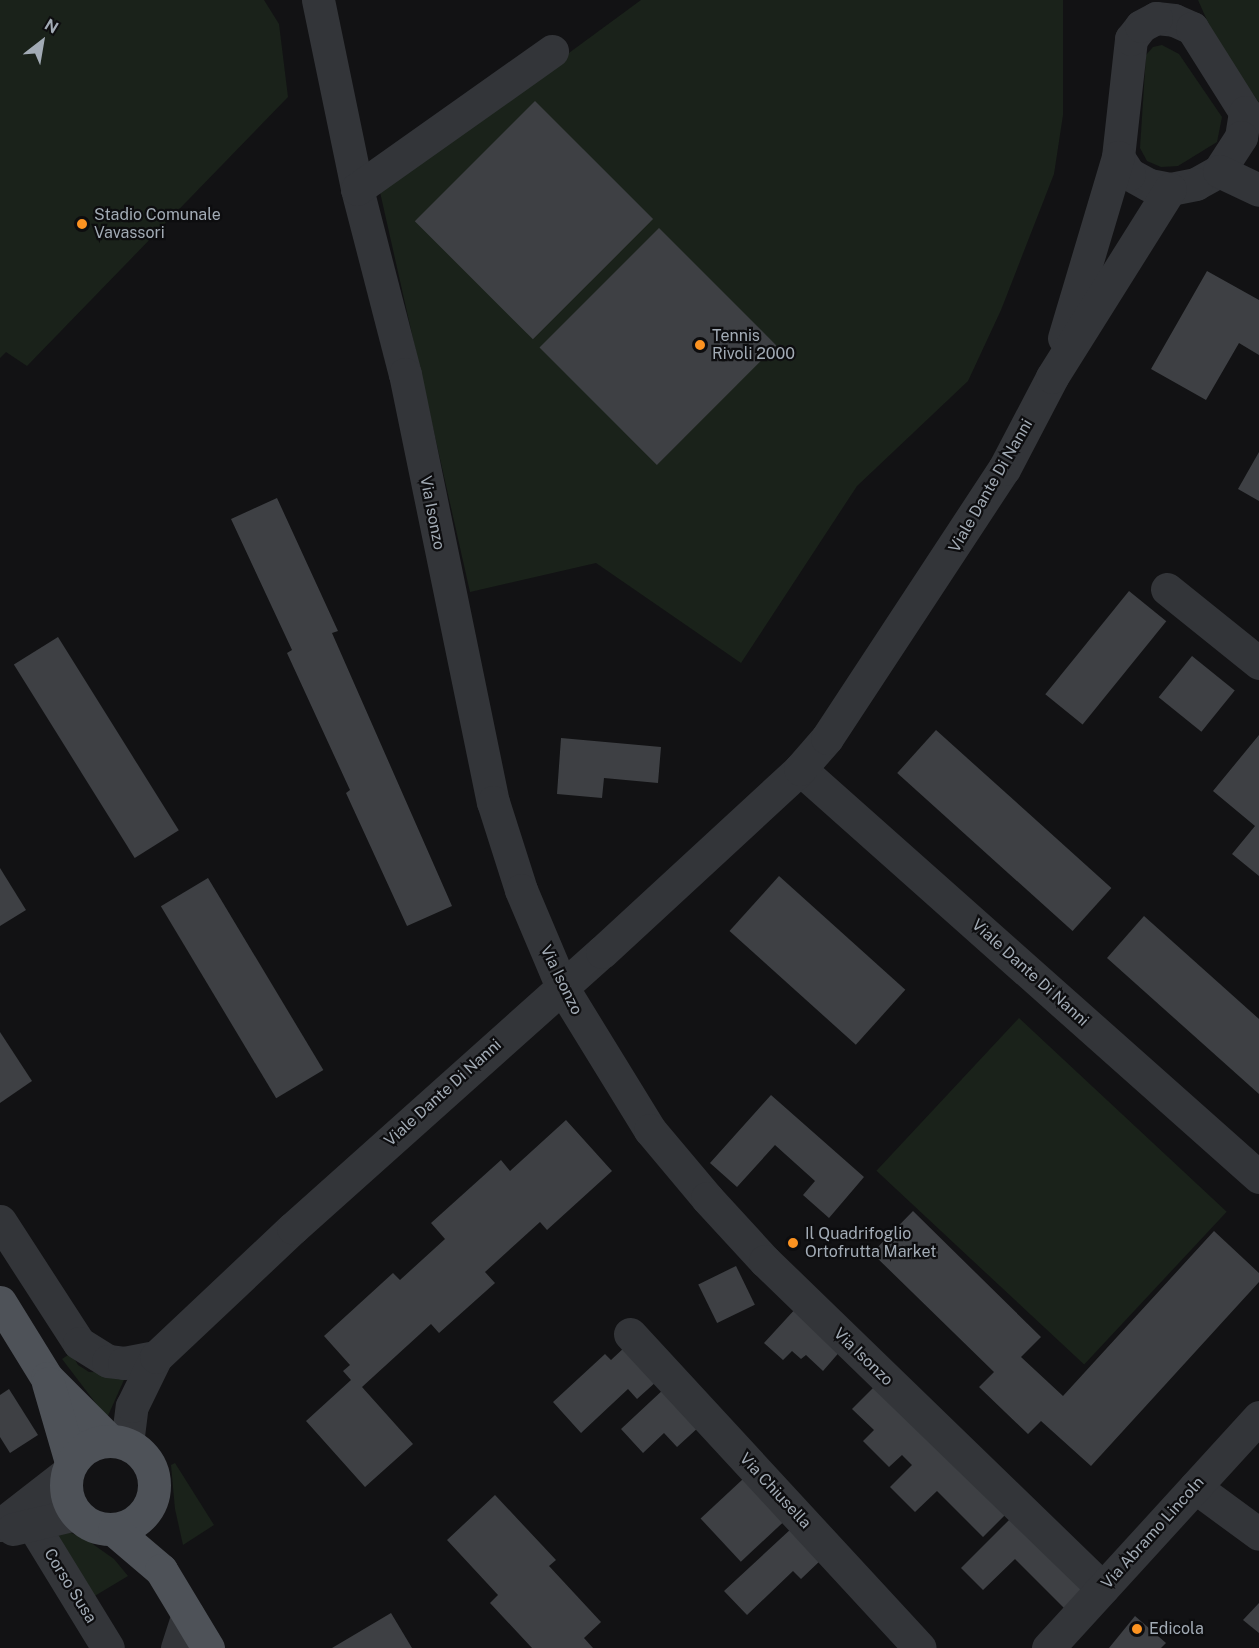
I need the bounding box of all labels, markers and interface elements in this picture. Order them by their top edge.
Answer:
north arrow [12,12,72,72]
text: N [41,15,62,38]
place label: Stadio Comunale Vavassori [94,205,221,243]
marker: Stadio Comunale Vavassori [75,217,89,231]
place label: Tennis Rivoli 2000 [712,326,795,364]
marker: Tennis Rivoli 2000 [693,338,707,352]
street label: Viale Dante Di Nanni [945,416,1037,556]
street label: Via Isonzo [415,474,449,552]
street label: Viale Dante Di Nanni [967,915,1093,1031]
street label: Via Isonzo [536,942,586,1018]
street label: Viale Dante Di Nanni [380,1035,506,1151]
place label: Il Quadrifoglio Ortofrutta Market [805,1224,936,1262]
marker: Il Quadrifoglio Ortofrutta Market [786,1236,800,1250]
street label: Via Isonzo [829,1324,897,1390]
street label: Via Chiusella [735,1449,815,1533]
street label: Via Abramo Lincoln [1098,1473,1208,1593]
street label: Corso Susa [40,1545,100,1627]
place label: Edicola [1149,1619,1204,1639]
marker: Edicola [1130,1622,1144,1636]

